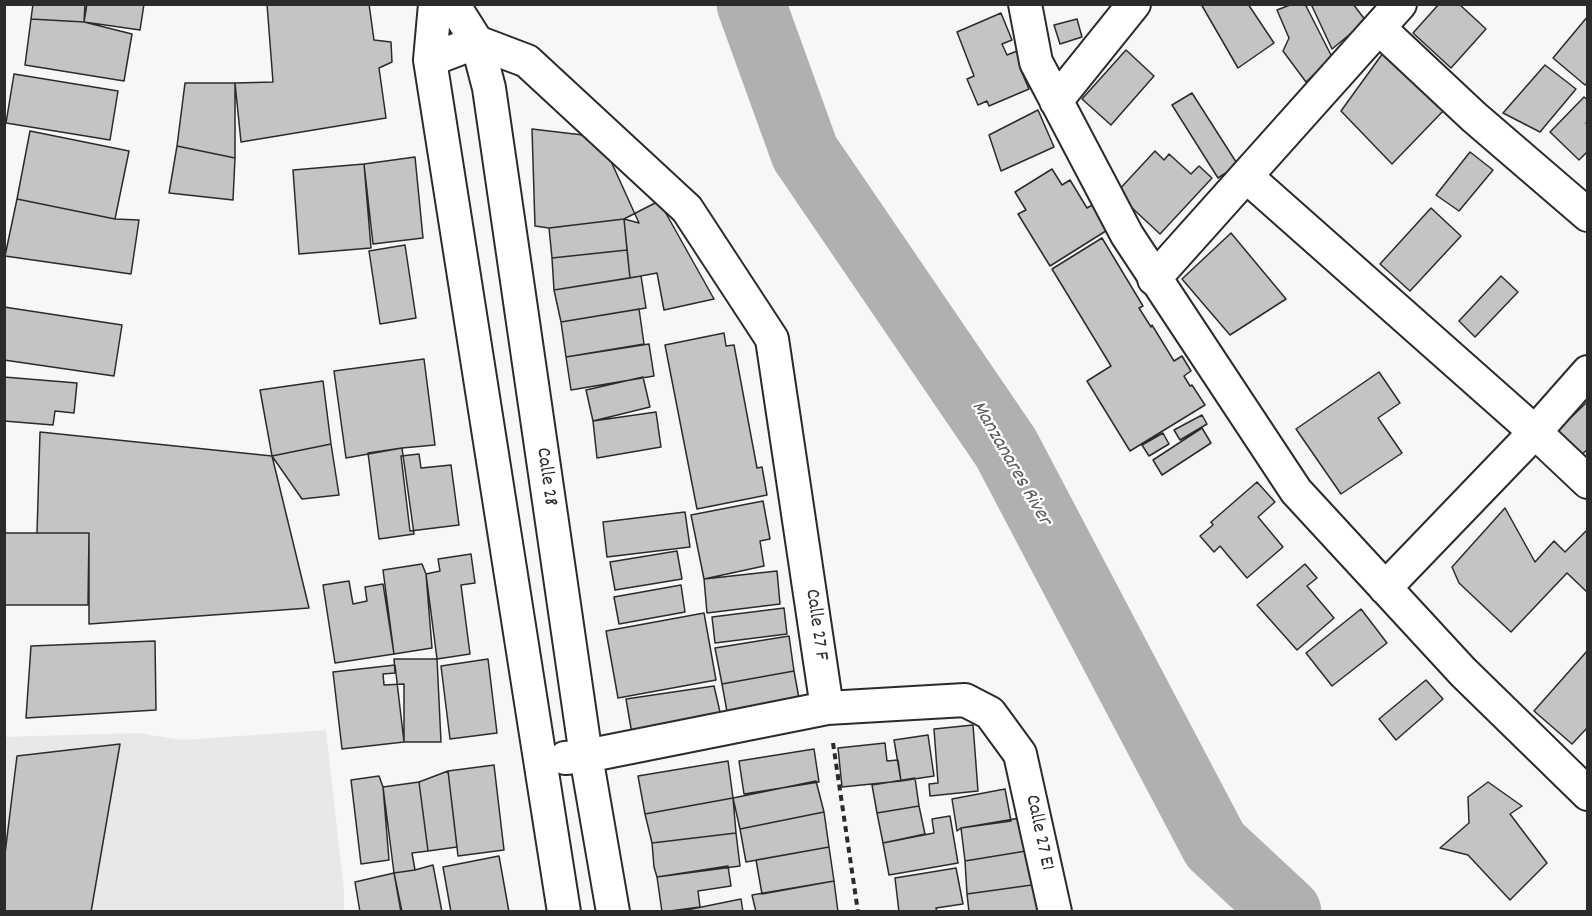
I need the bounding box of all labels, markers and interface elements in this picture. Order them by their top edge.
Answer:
water label: Manzanares River [964,397,1056,531]
street label: Calle 28 [529,446,561,508]
street label: Calle 27 F [798,588,832,662]
street label: Calle 27 E1 [1018,793,1058,873]

